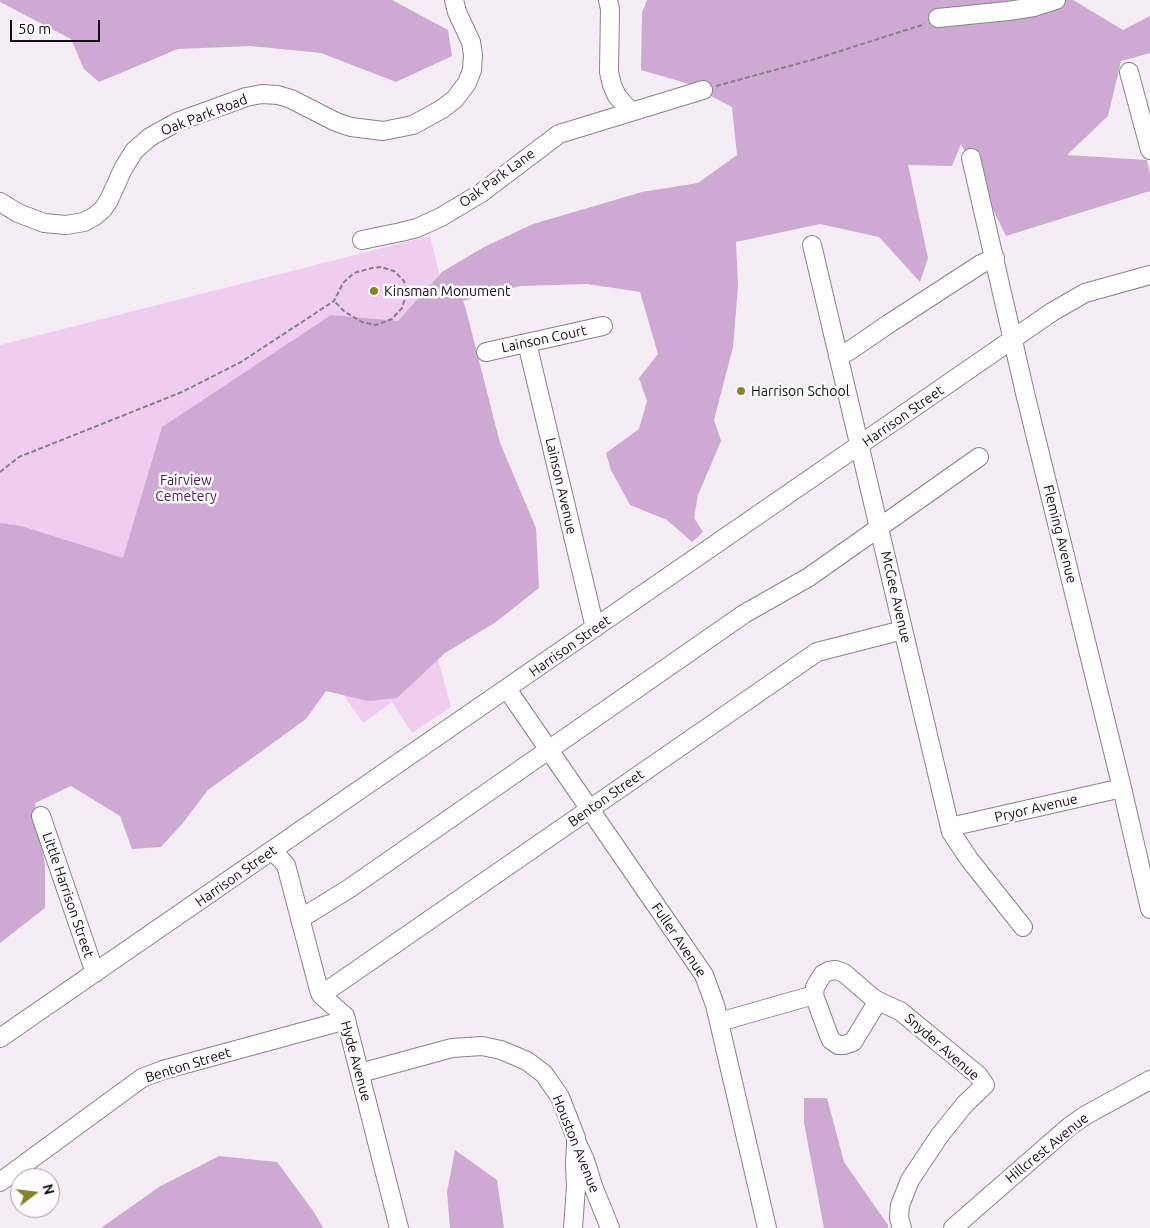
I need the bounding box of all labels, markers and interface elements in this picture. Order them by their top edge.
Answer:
scale bar [12,10,102,42]
text: 50 m [18,20,51,37]
street label: Oak Park Road [158,91,250,139]
street label: Oak Park Lane [456,145,538,211]
place label: Kinsman Monument [384,283,510,299]
marker: Kinsman Monument [368,285,380,297]
street label: Lainson Court [500,322,588,356]
street label: Harrison Street [859,382,947,450]
place label: Harrison School [751,383,849,399]
marker: Harrison School [735,385,747,397]
street label: Lainson Avenue [542,436,580,536]
park label: Fairview Cemetery [155,472,217,504]
street label: Fleming Avenue [1040,483,1080,585]
street label: McGee Avenue [877,549,915,645]
street label: Harrison Street [526,612,614,680]
street label: Benton Street [565,766,647,830]
street label: Pryor Avenue [993,790,1079,826]
street label: Little Harrison Street [39,830,97,960]
street label: Harrison Street [192,842,280,910]
street label: Fuller Avenue [648,900,710,980]
street label: Snyder Avenue [901,1010,983,1084]
street label: Hyde Avenue [337,1019,375,1103]
street label: Benton Street [143,1044,233,1086]
street label: Houston Avenue [549,1093,603,1195]
street label: Hillcrest Avenue [1002,1109,1092,1187]
north arrow [10,1168,60,1218]
text: N [39,1182,58,1196]

